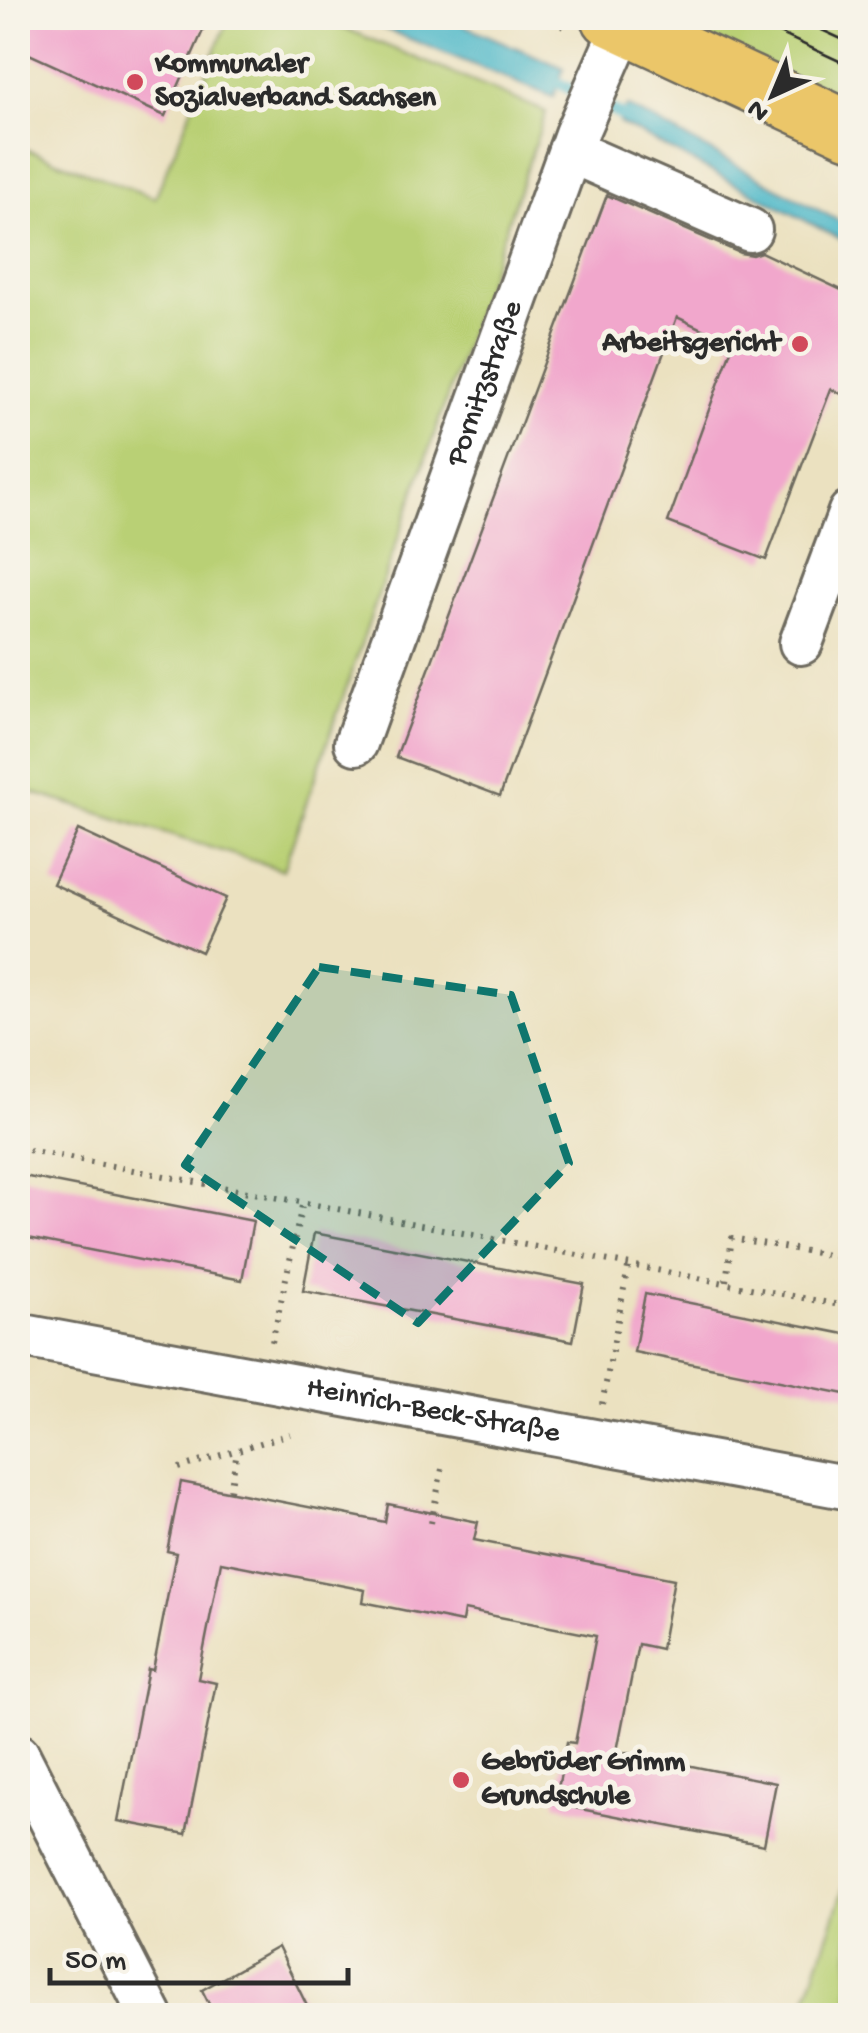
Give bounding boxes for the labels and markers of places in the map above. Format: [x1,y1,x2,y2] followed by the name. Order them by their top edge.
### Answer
[154,48,437,117] place label: Kommunaler Sozialverband Sachsen
[124,71,146,93] marker: Kommunaler Sozialverband Sachsen
[601,327,783,362] place label: Arbeitsgericht
[789,333,811,355] marker: Arbeitsgericht
[481,1746,686,1815] place label: Gebrüder Grimm Grundschule
[450,1769,472,1791] marker: Gebrüder Grimm Grundschule

